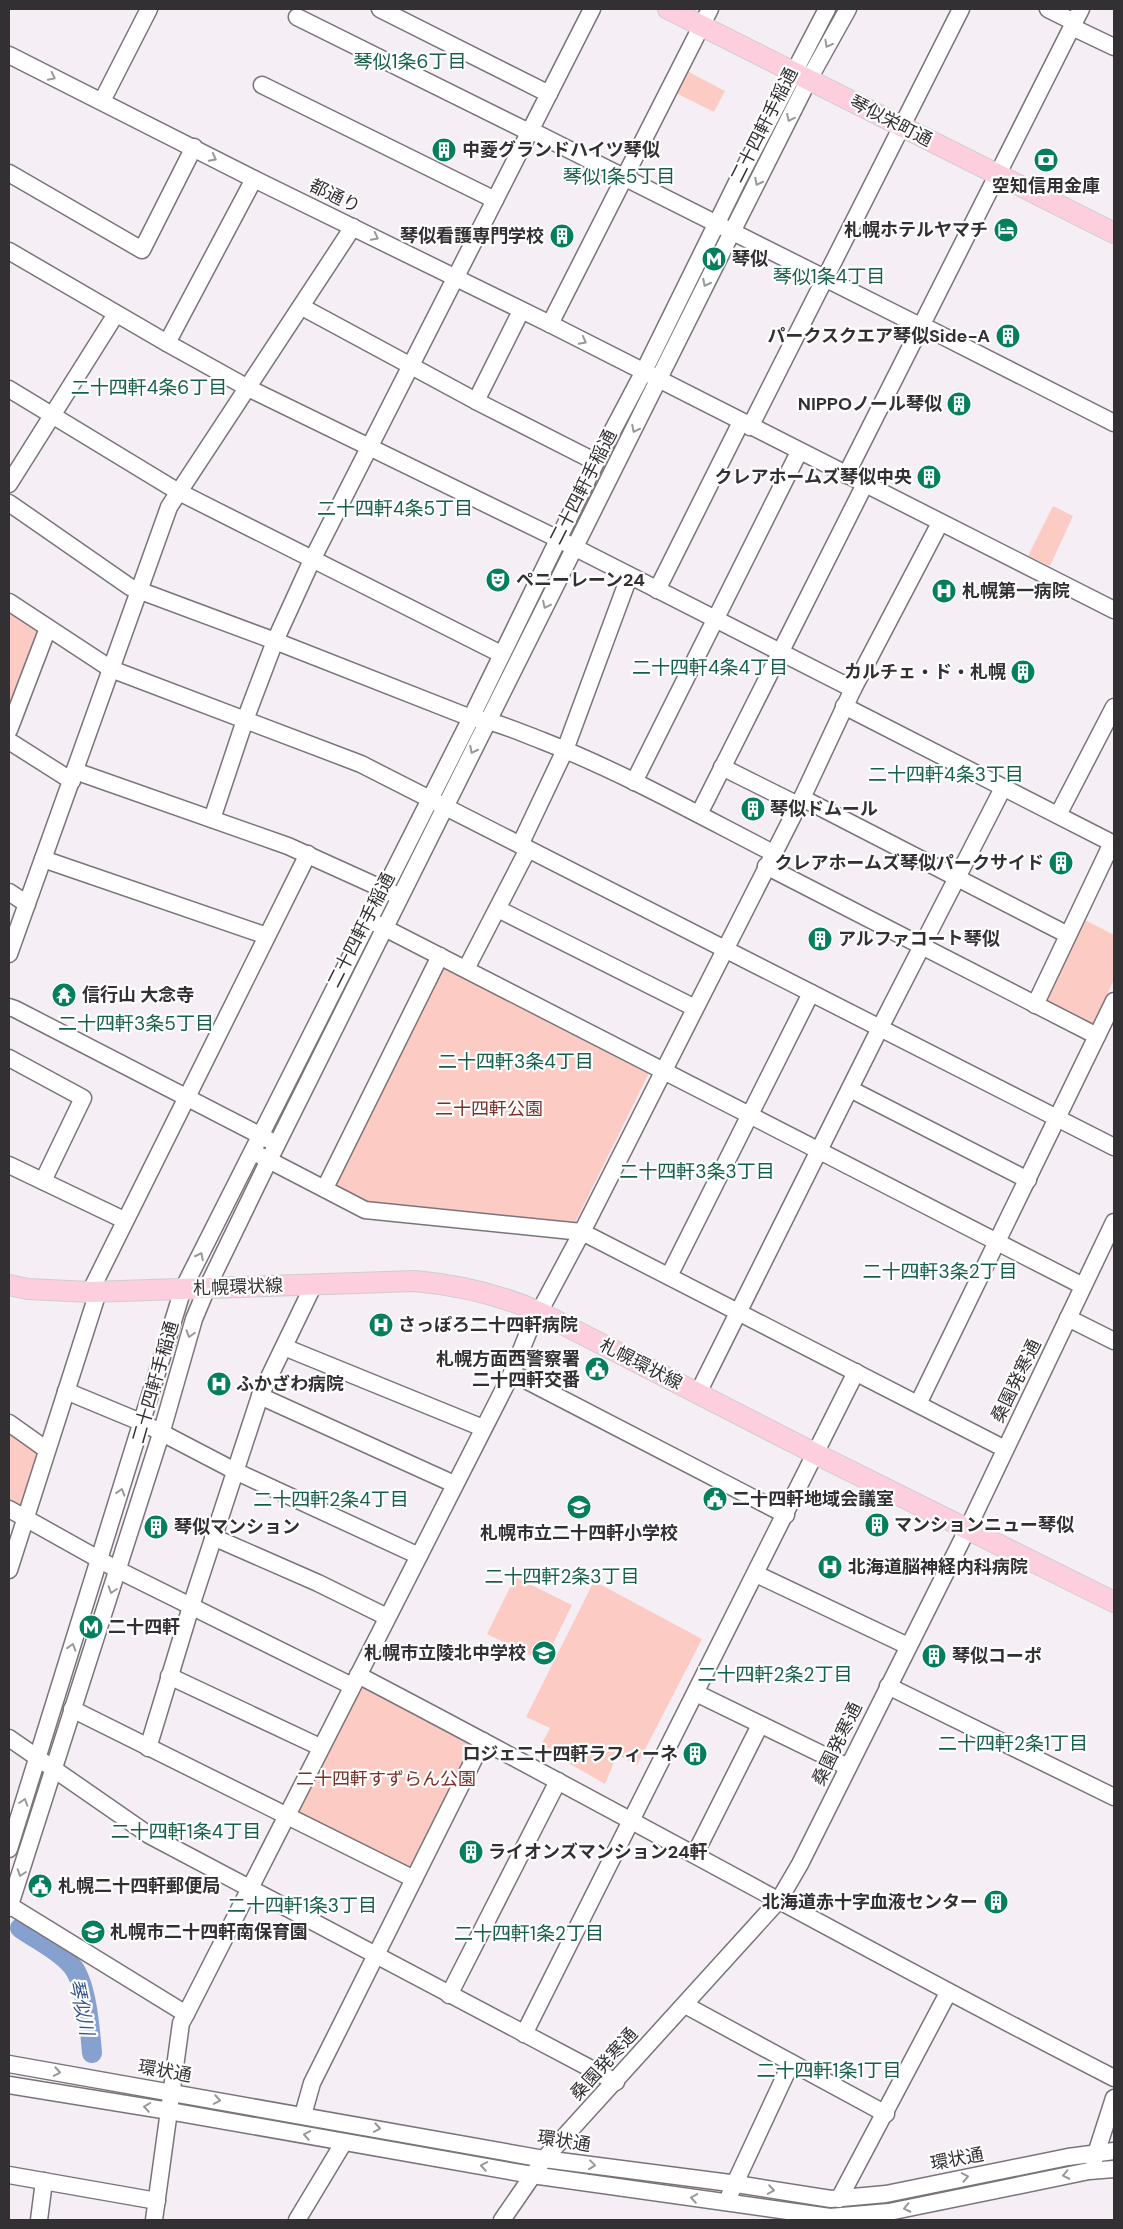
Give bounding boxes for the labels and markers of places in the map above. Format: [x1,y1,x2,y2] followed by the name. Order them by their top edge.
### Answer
[431,137,457,163] building icon: 中菱グランドハイツ琴似
[462,138,660,162] place label: 中菱グランドハイツ琴似
[1033,147,1059,173] bank icon: 空知信用金庫
[992,174,1100,198] place label: 空知信用金庫
[993,217,1019,243] hotel icon: 札幌ホテルヤマチ
[844,218,988,242] place label: 札幌ホテルヤマチ
[549,223,575,249] building icon: 琴似看護専門学校
[400,224,544,248] place label: 琴似看護専門学校
[701,246,727,272] metro station icon: 琴似
[732,247,768,271] place label: 琴似
[995,323,1021,349] building icon: パークスクエア琴似Side-A
[768,324,990,348] place label: パークスクエア琴似Side-A
[946,391,972,417] building icon: NIPPOノール琴似
[798,392,942,416] place label: NIPPOノール琴似
[916,464,942,490] building icon: クレアホームズ琴似中央
[715,465,912,489] place label: クレアホームズ琴似中央
[485,567,511,593] theatre icon: ペニーレーン24
[516,568,645,592] place label: ペニーレーン24
[931,578,957,604] hospital icon: 札幌第一病院
[962,579,1070,603] place label: 札幌第一病院
[1010,659,1036,685] building icon: カルチェ・ド・札幌
[844,660,1006,684] place label: カルチェ・ド・札幌
[740,796,766,822] building icon: 琴似ドムール
[770,797,878,821] place label: 琴似ドムール
[1048,850,1074,876] building icon: クレアホームズ琴似パークサイド
[775,851,1044,875] place label: クレアホームズ琴似パークサイド
[807,926,833,952] building icon: アルファコート琴似
[838,927,1000,951] place label: アルファコート琴似
[51,982,77,1008] temple icon: 信行山 大念寺
[82,983,194,1007] place label: 信行山 大念寺
[368,1312,394,1338] hospital icon: さっぽろ二十四軒病院
[398,1313,578,1337] place label: さっぽろ二十四軒病院
[436,1347,580,1392] place label: 札幌方面西警察署 二十四軒交番
[584,1356,610,1382] public building icon: 札幌方面西警察署 二十四軒交番
[206,1371,232,1397] hospital icon: ふかざわ病院
[236,1372,344,1396] place label: ふかざわ病院
[702,1486,728,1512] public building icon: 二十四軒地域会議室
[732,1487,894,1511] place label: 二十四軒地域会議室
[566,1494,592,1520] school or university icon: 札幌市立二十四軒小学校
[864,1512,890,1538] building icon: マンションニュー琴似
[894,1513,1074,1537] place label: マンションニュー琴似
[143,1514,169,1540] building icon: 琴似マンション
[174,1515,300,1539] place label: 琴似マンション
[480,1521,678,1545] place label: 札幌市立二十四軒小学校
[817,1554,843,1580] hospital icon: 北海道脳神経内科病院
[848,1555,1028,1579] place label: 北海道脳神経内科病院
[78,1614,104,1640] metro station icon: 二十四軒
[108,1615,180,1639] place label: 二十四軒
[531,1640,557,1666] school or university icon: 札幌市立陵北中学校
[364,1641,526,1665] place label: 札幌市立陵北中学校
[921,1643,947,1669] building icon: 琴似コーポ
[952,1644,1042,1668] place label: 琴似コーポ
[682,1741,708,1767] building icon: ロジェ二十四軒ラフィーネ
[462,1742,678,1766] place label: ロジェ二十四軒ラフィーネ
[458,1839,484,1865] building icon: ライオンズマンション24軒
[488,1840,708,1864] place label: ライオンズマンション24軒
[27,1873,53,1899] public building icon: 札幌二十四軒郵便局
[58,1874,220,1898] place label: 札幌二十四軒郵便局
[983,1889,1009,1915] building icon: 北海道赤十字血液センター
[762,1890,978,1914] place label: 北海道赤十字血液センター
[80,1919,106,1945] school or university icon: 札幌市二十四軒南保育園
[110,1920,308,1944] place label: 札幌市二十四軒南保育園

